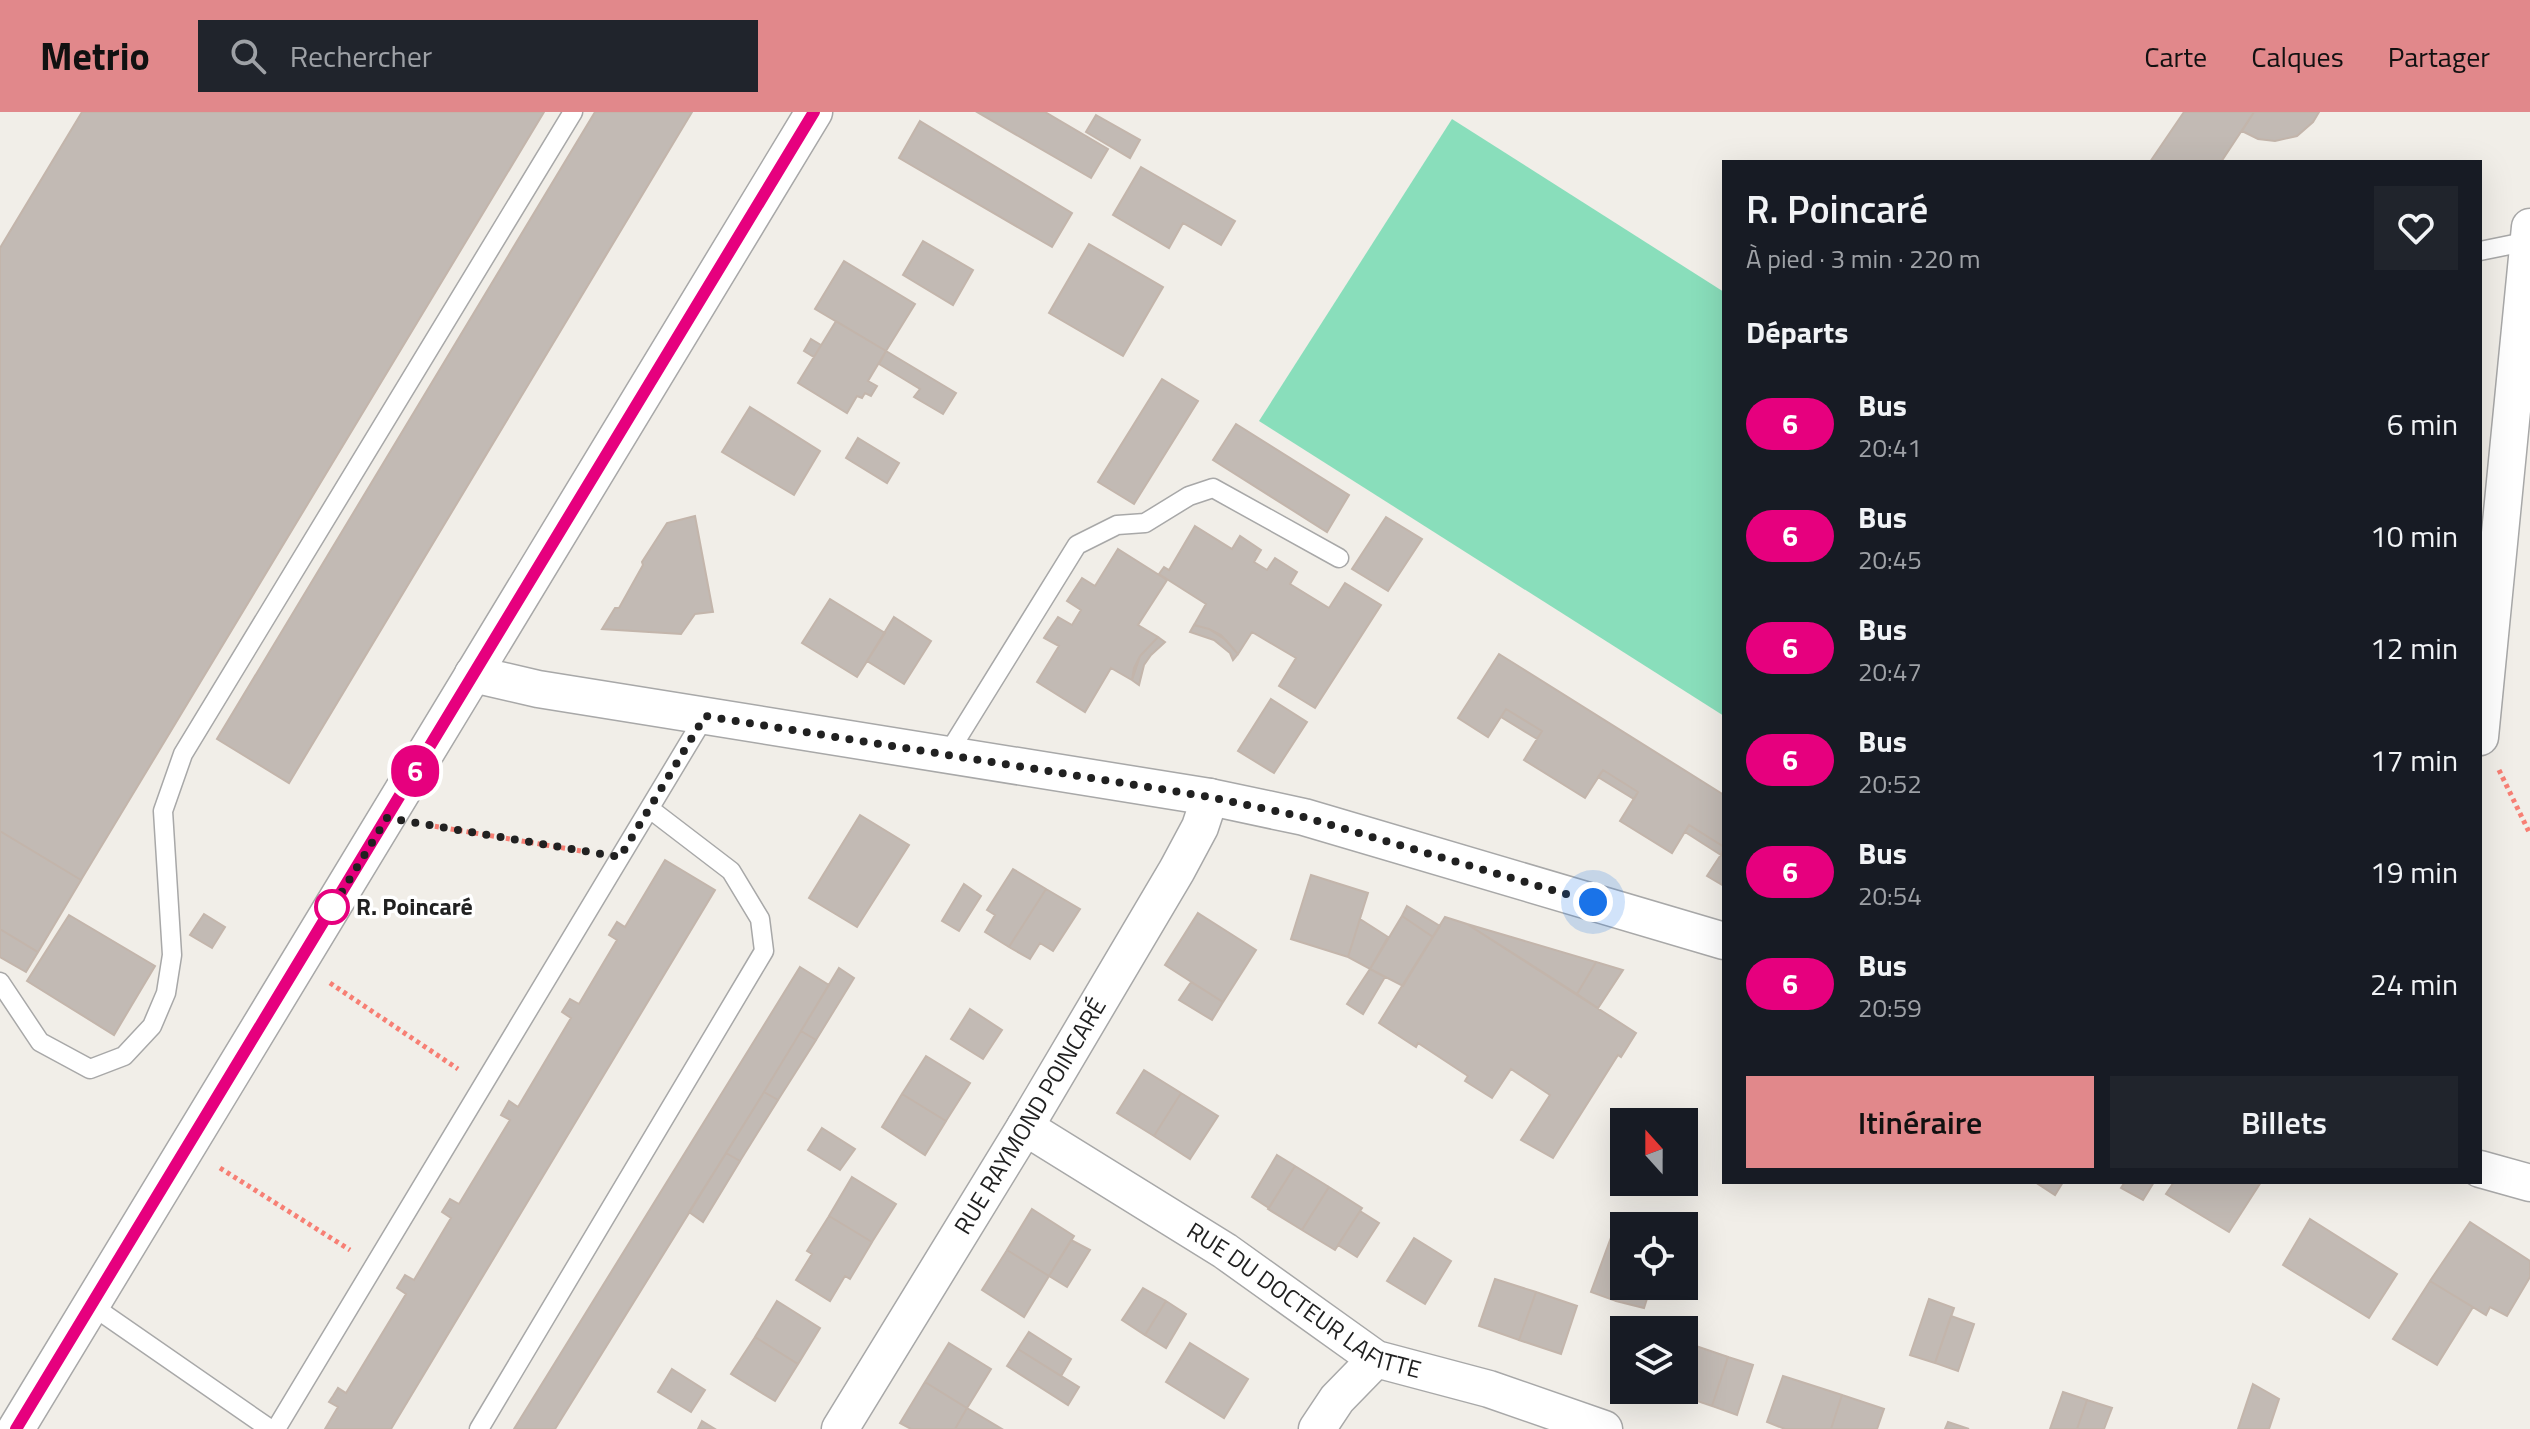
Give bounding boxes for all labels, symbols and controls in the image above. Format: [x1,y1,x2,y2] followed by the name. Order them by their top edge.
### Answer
[198,20,758,92] search box
[40,27,150,85] text: Metrio
[290,33,432,79] text: Rechercher
[226,34,270,78] icon: search
[2144,35,2207,78] text: Carte
[2251,35,2344,78] text: Calques
[2388,35,2490,78] text: Partager
[1746,180,1928,238] text: R. Poincaré
[2374,186,2458,270] button: heart
[1746,239,1980,278] text: À pied · 3 min · 220 m
[1746,309,1848,355] text: Départs
[1858,382,1907,428] text: Bus
[2387,401,2458,447] text: 6 min
[1782,402,1798,445] text: 6
[1858,428,1922,467] text: 20:41
[1858,494,1907,540] text: Bus
[2370,513,2458,559] text: 10 min
[1782,514,1798,557] text: 6
[1858,540,1922,579] text: 20:45
[1858,606,1907,652] text: Bus
[2370,625,2458,671] text: 12 min
[1782,626,1798,669] text: 6
[1858,652,1922,691] text: 20:47
[1858,718,1907,764] text: Bus
[2370,737,2458,783] text: 17 min
[1782,738,1798,781] text: 6
[389,745,441,797] line badge: 6
[407,749,423,792] text: 6
[1858,764,1922,803] text: 20:52
[1858,830,1907,876] text: Bus
[2370,849,2458,895] text: 19 min
[1782,850,1798,893] text: 6
[1858,876,1922,915] text: 20:54
[1573,882,1613,922] your location
[356,888,473,924] place label: R. Poincaré
[315,890,349,924] marker: R. Poincaré
[1858,942,1907,988] text: Bus
[2370,961,2458,1007] text: 24 min
[1782,962,1798,1005] text: 6
[1858,988,1922,1027] text: 20:59
[944,991,1114,1241] street label: RUE RAYMOND POINCARÉ
[1746,1076,2094,1168] button: Itinéraire
[2110,1076,2458,1168] button: Billets
[1610,1108,1698,1196] north arrow
[1610,1108,1698,1404] map controls
[1610,1212,1698,1300] button: locate
[1180,1213,1425,1387] street label: RUE DU DOCTEUR LAFITTE
[1610,1316,1698,1404] button: layers

